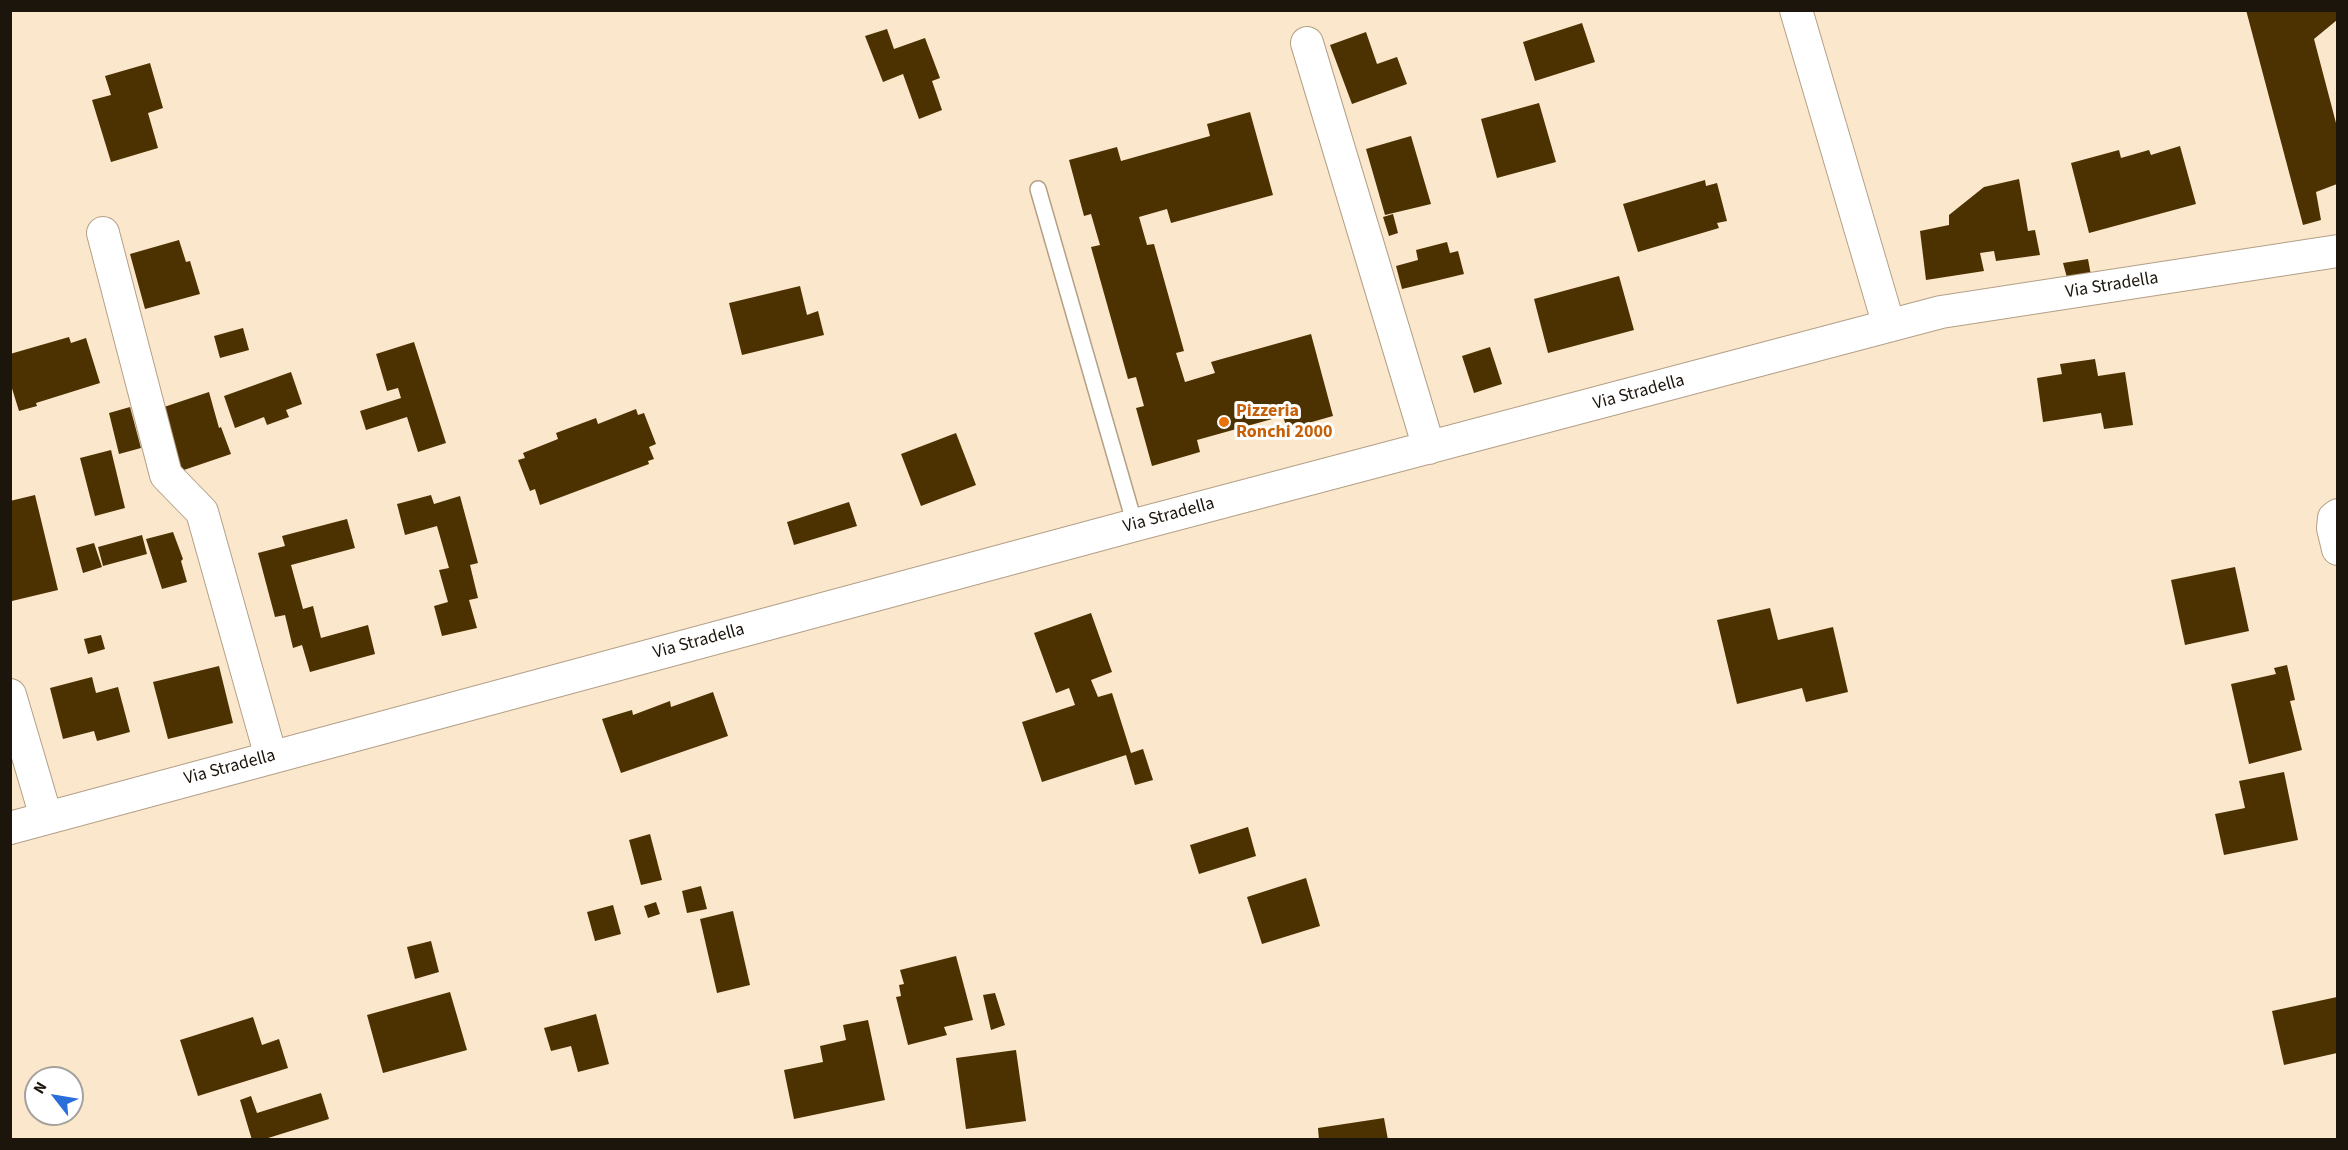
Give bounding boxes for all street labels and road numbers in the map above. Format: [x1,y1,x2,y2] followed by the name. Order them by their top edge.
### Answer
[2064,268,2160,304] street label: Via Stradella
[1591,370,1687,416] street label: Via Stradella
[1121,493,1217,539] street label: Via Stradella
[651,619,747,665] street label: Via Stradella
[182,745,278,791] street label: Via Stradella

